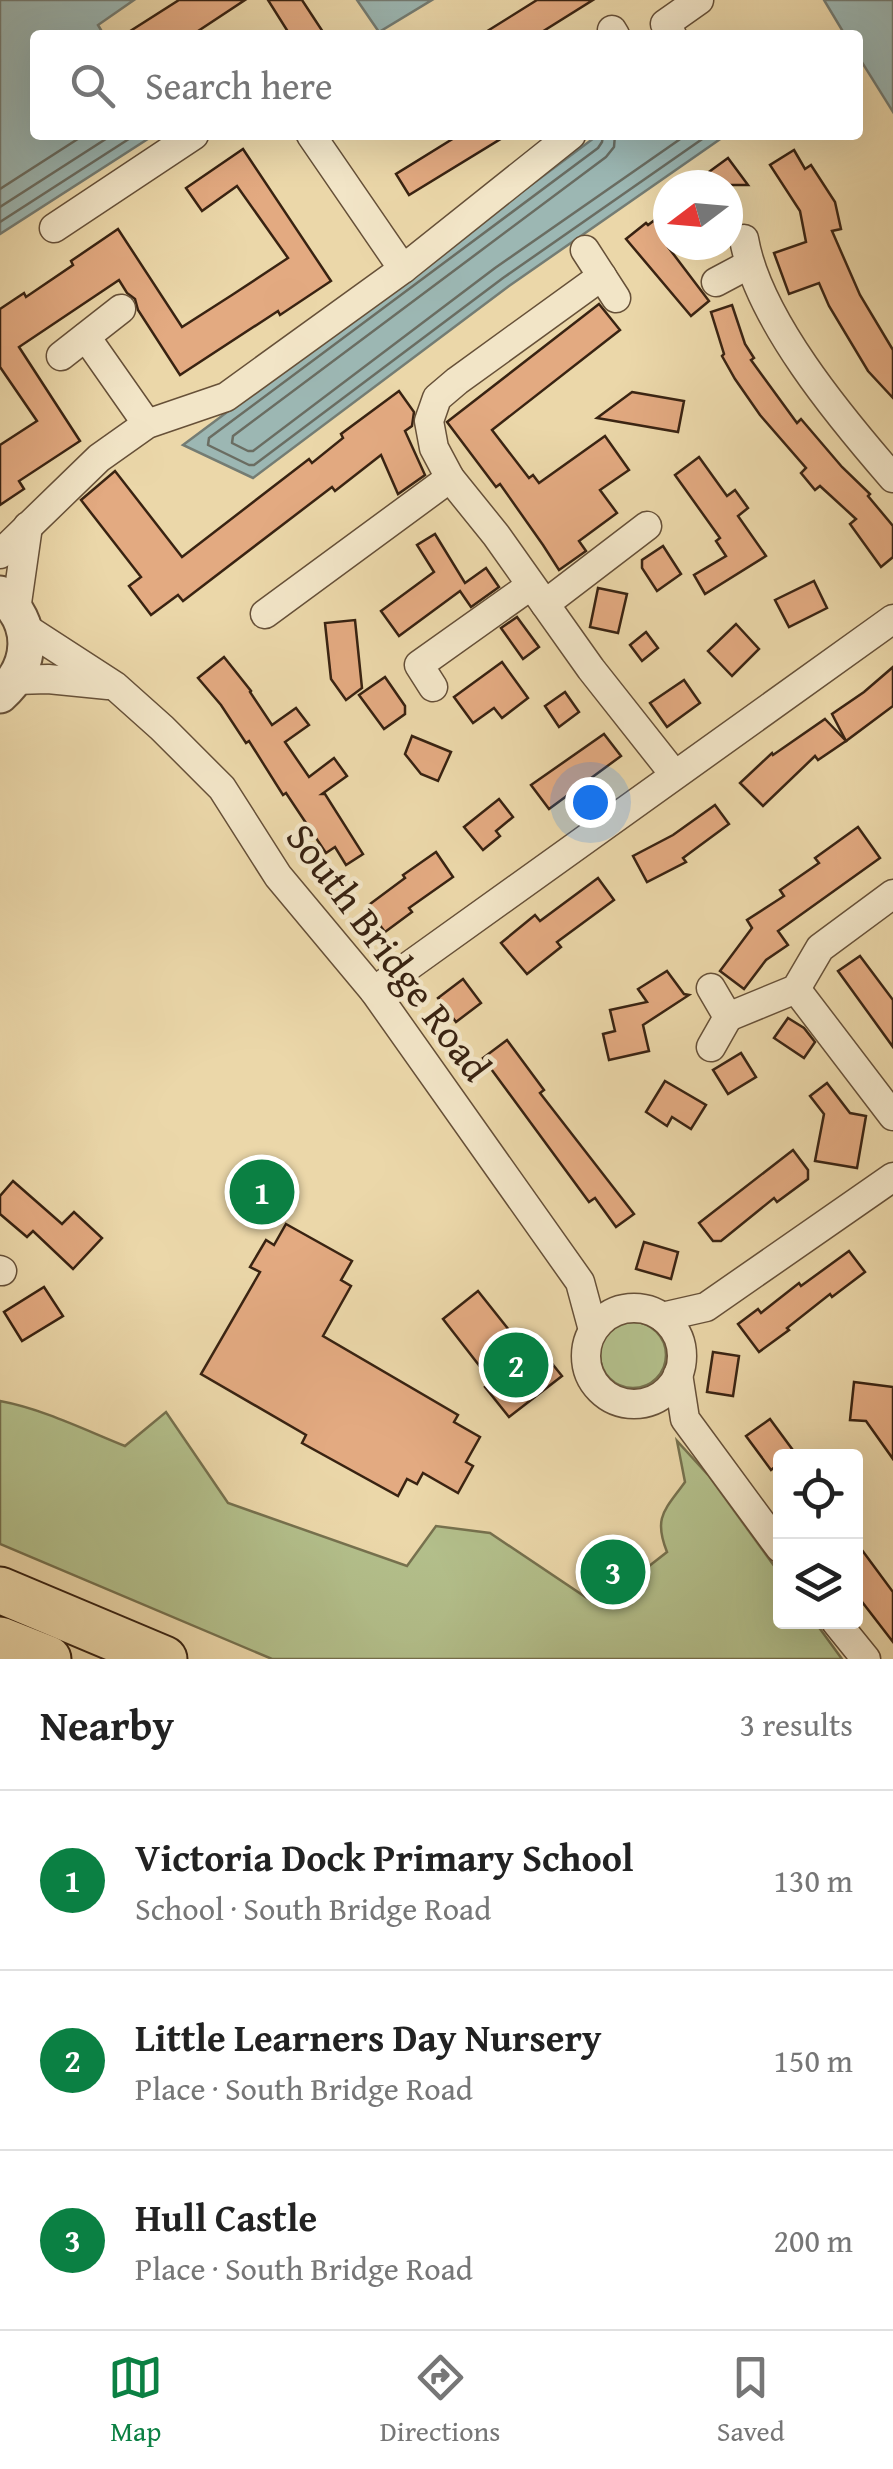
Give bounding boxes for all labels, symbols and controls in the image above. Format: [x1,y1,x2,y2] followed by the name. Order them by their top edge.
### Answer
[30,30,863,140] search box
[145,57,333,113] text: Search here
[65,58,120,113] icon: search
[653,170,743,260] north arrow
[565,777,616,828] your location
[273,810,507,1094] street label: South Bridge Road
[230,1154,294,1230] pin: 1
[484,1328,548,1402] pin: 2
[773,1449,863,1629] map controls
[773,1449,863,1539] button: locate
[580,1534,646,1610] pin: 3
[773,1539,863,1629] button: layers
[40,1694,174,1755] text: Nearby
[740,1701,853,1748] text: 3 results
[135,1829,634,1885] text: Victoria Dock Primary School
[64,1857,81,1904] text: 1
[774,1857,853,1904] text: 130 m
[135,1885,491,1932] text: School · South Bridge Road
[135,2009,601,2065] text: Little Learners Day Nursery
[64,2037,81,2084] text: 2
[774,2037,853,2084] text: 150 m
[135,2065,473,2112] text: Place · South Bridge Road
[135,2189,317,2245] text: Hull Castle
[64,2217,81,2264] text: 3
[774,2217,853,2264] text: 200 m
[135,2245,473,2292] text: Place · South Bridge Road
[108,2350,163,2451] tab: Map
[380,2350,500,2451] tab: Directions
[717,2350,785,2451] tab: Saved

